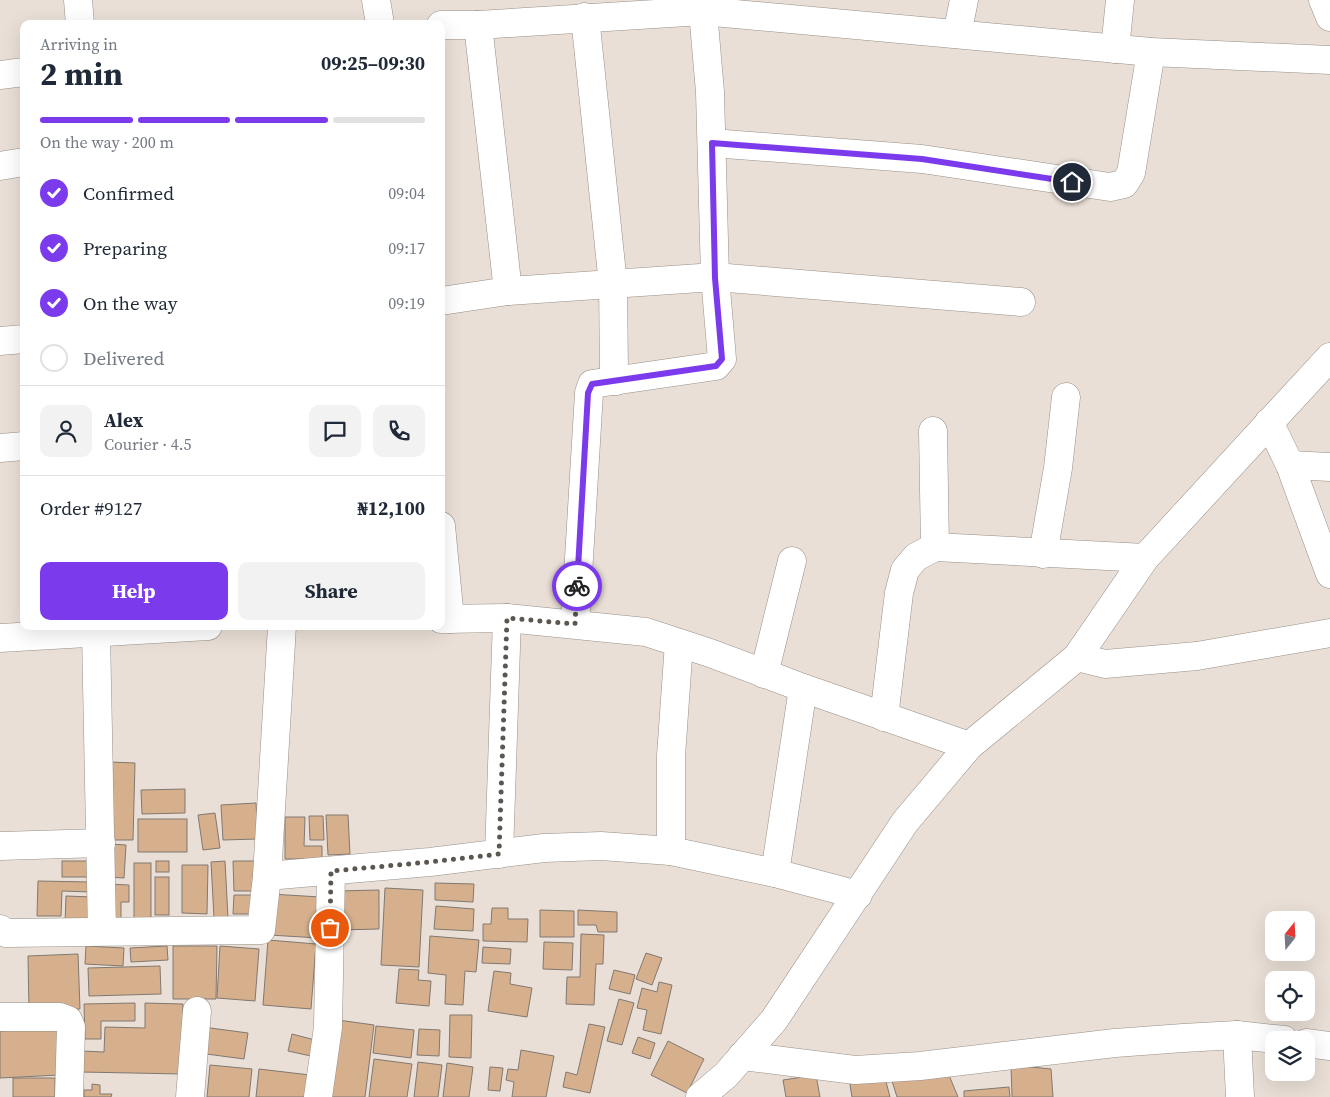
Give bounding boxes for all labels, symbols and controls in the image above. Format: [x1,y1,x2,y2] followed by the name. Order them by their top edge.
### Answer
[40,33,118,55] text: Arriving in
[321,50,425,76] text: 09:25–09:30
[40,52,123,96] text: 2 min
[40,131,174,153] text: On the way · 200 m
[1051,161,1093,203] pin
[1058,168,1086,196] icon: home
[40,179,68,207] icon: check
[83,180,174,206] text: Confirmed
[388,182,425,204] text: 09:04
[40,234,68,262] icon: check
[83,235,167,261] text: Preparing
[388,237,425,259] text: 09:17
[40,289,68,317] icon: check
[83,290,178,316] text: On the way
[388,292,425,314] text: 09:19
[83,345,164,371] text: Delivered
[40,405,92,457] button: person
[309,405,361,457] button: chat
[373,405,425,457] button: phone
[104,407,143,433] text: Alex
[104,433,192,455] text: Courier · 4.5
[40,495,142,521] text: Order #9127
[358,495,425,521] text: ₦12,100
[552,561,602,611] courier
[40,562,228,620] button: Help
[238,562,425,620] button: Share
[563,572,591,600] icon: bike
[309,907,351,949] pin
[1265,911,1315,961] north arrow
[1265,911,1315,1081] map controls
[316,914,344,942] icon: bag
[1265,971,1315,1021] button: locate
[1265,1031,1315,1081] button: layers

